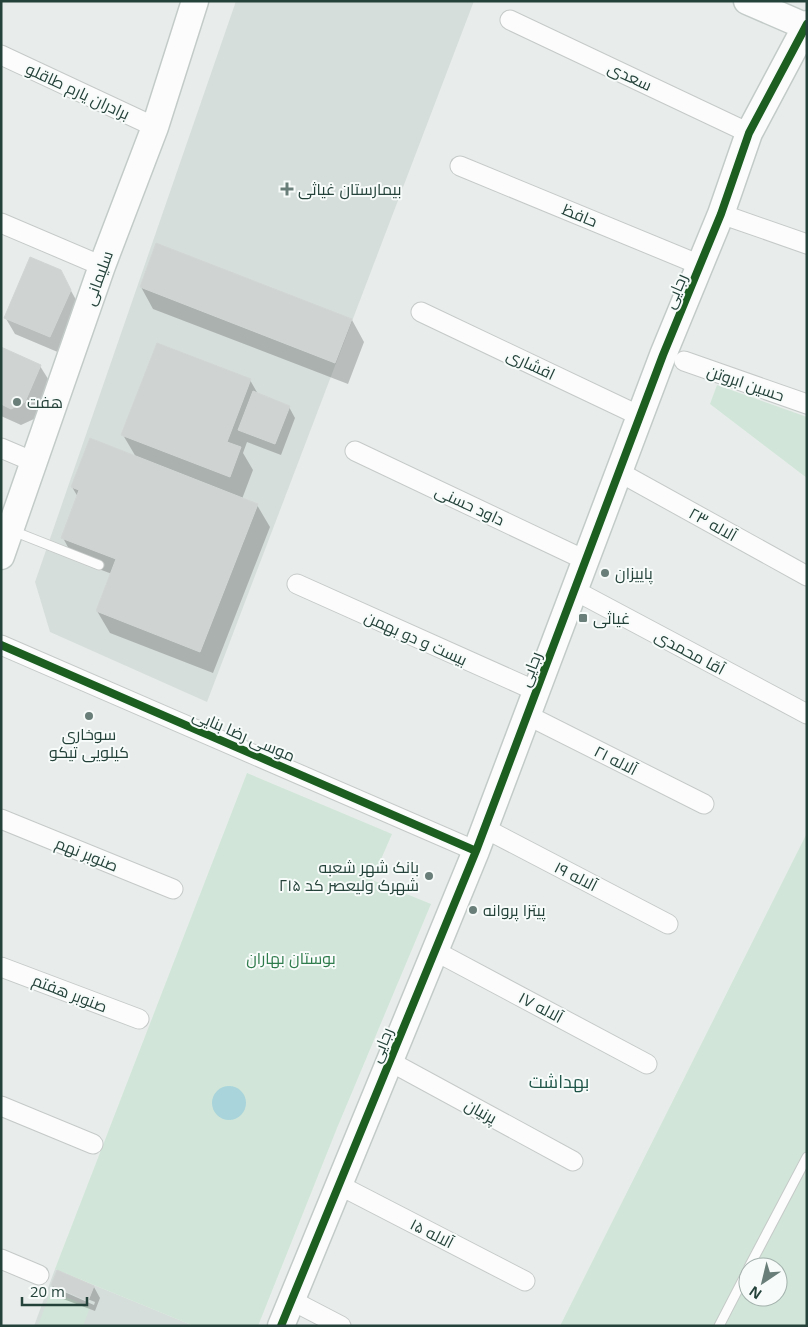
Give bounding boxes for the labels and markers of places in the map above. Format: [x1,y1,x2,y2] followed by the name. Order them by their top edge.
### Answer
[298,178,402,200] place label: بیمارستان غیاثی
[280,182,294,196] marker: بیمارستان غیاثی
[27,391,63,413] place label: هفت
[11,396,23,408] marker: هفت
[615,562,653,585] place label: پاییزان
[599,567,611,579] marker: پاییزان
[593,607,630,629] place label: غیاثی
[577,612,589,624] marker: غیاثی
[83,710,95,722] marker: سوخاری کیلویی تیکو
[49,723,129,763] place label: سوخاری کیلویی تیکو
[279,856,419,896] place label: بانک شهر شعبه شهرک ولیعصر کد ۲۱۵
[423,870,435,882] marker: بانک شهر شعبه شهرک ولیعصر کد ۲۱۵
[483,899,546,922] place label: پیتزا پروانه
[467,904,479,916] marker: پیتزا پروانه

